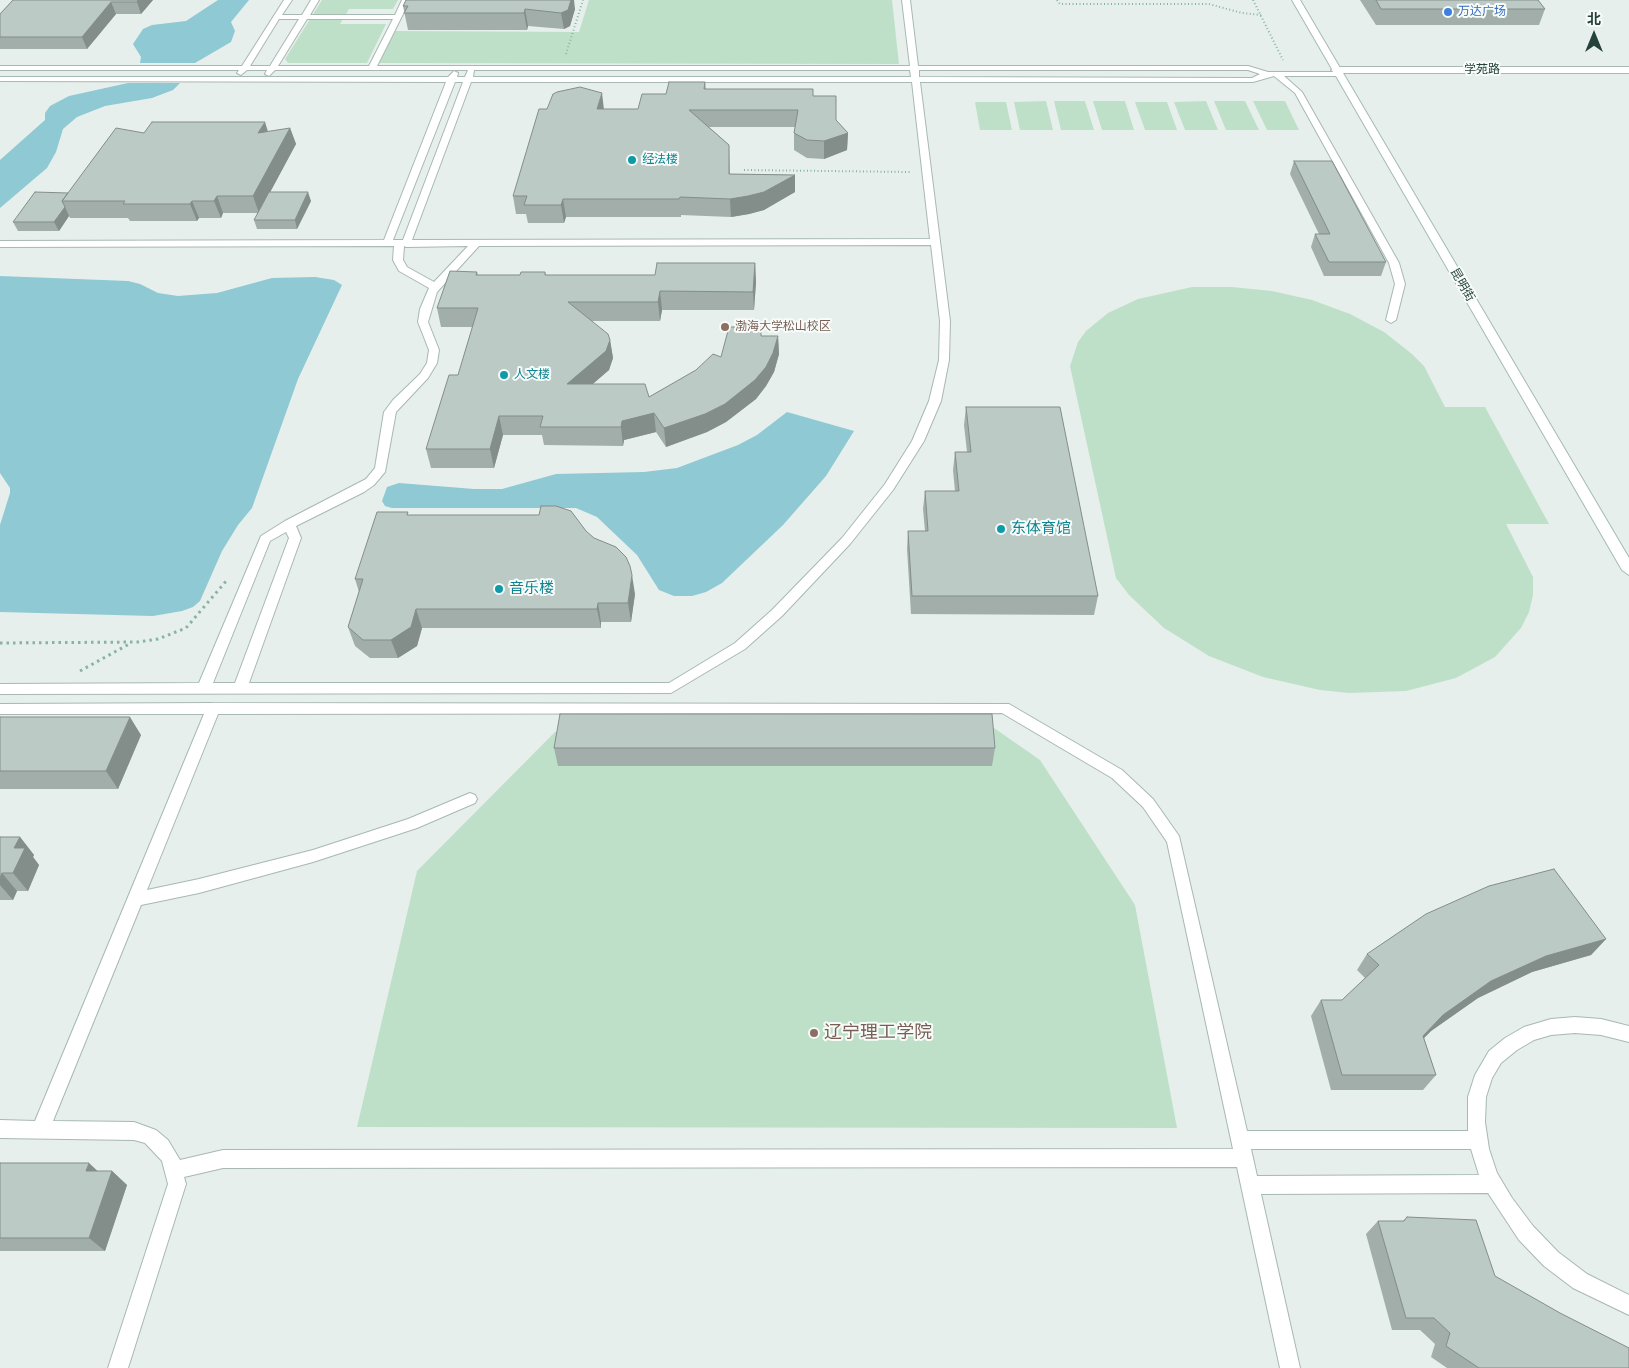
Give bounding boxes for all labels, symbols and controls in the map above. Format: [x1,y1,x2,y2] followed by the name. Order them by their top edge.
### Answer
[1458,5,1506,19] place label: 万达广场
[1442,6,1454,18] marker: 万达广场
[1569,10,1619,60] north arrow
[1587,11,1601,28] text: 北
[1464,63,1500,77] street label: 学苑路
[642,153,678,167] place label: 经法楼
[626,154,638,166] marker: 经法楼
[1447,266,1477,304] street label: 昆明街
[735,320,831,334] place label: 渤海大学松山校区
[719,321,731,333] marker: 渤海大学松山校区
[514,368,550,382] place label: 人文楼
[498,369,510,381] marker: 人文楼
[1011,520,1071,538] place label: 东体育馆
[995,523,1007,535] marker: 东体育馆
[509,580,554,598] place label: 音乐楼
[493,583,505,595] marker: 音乐楼
[824,1022,932,1044] place label: 辽宁理工学院
[808,1027,820,1039] marker: 辽宁理工学院

